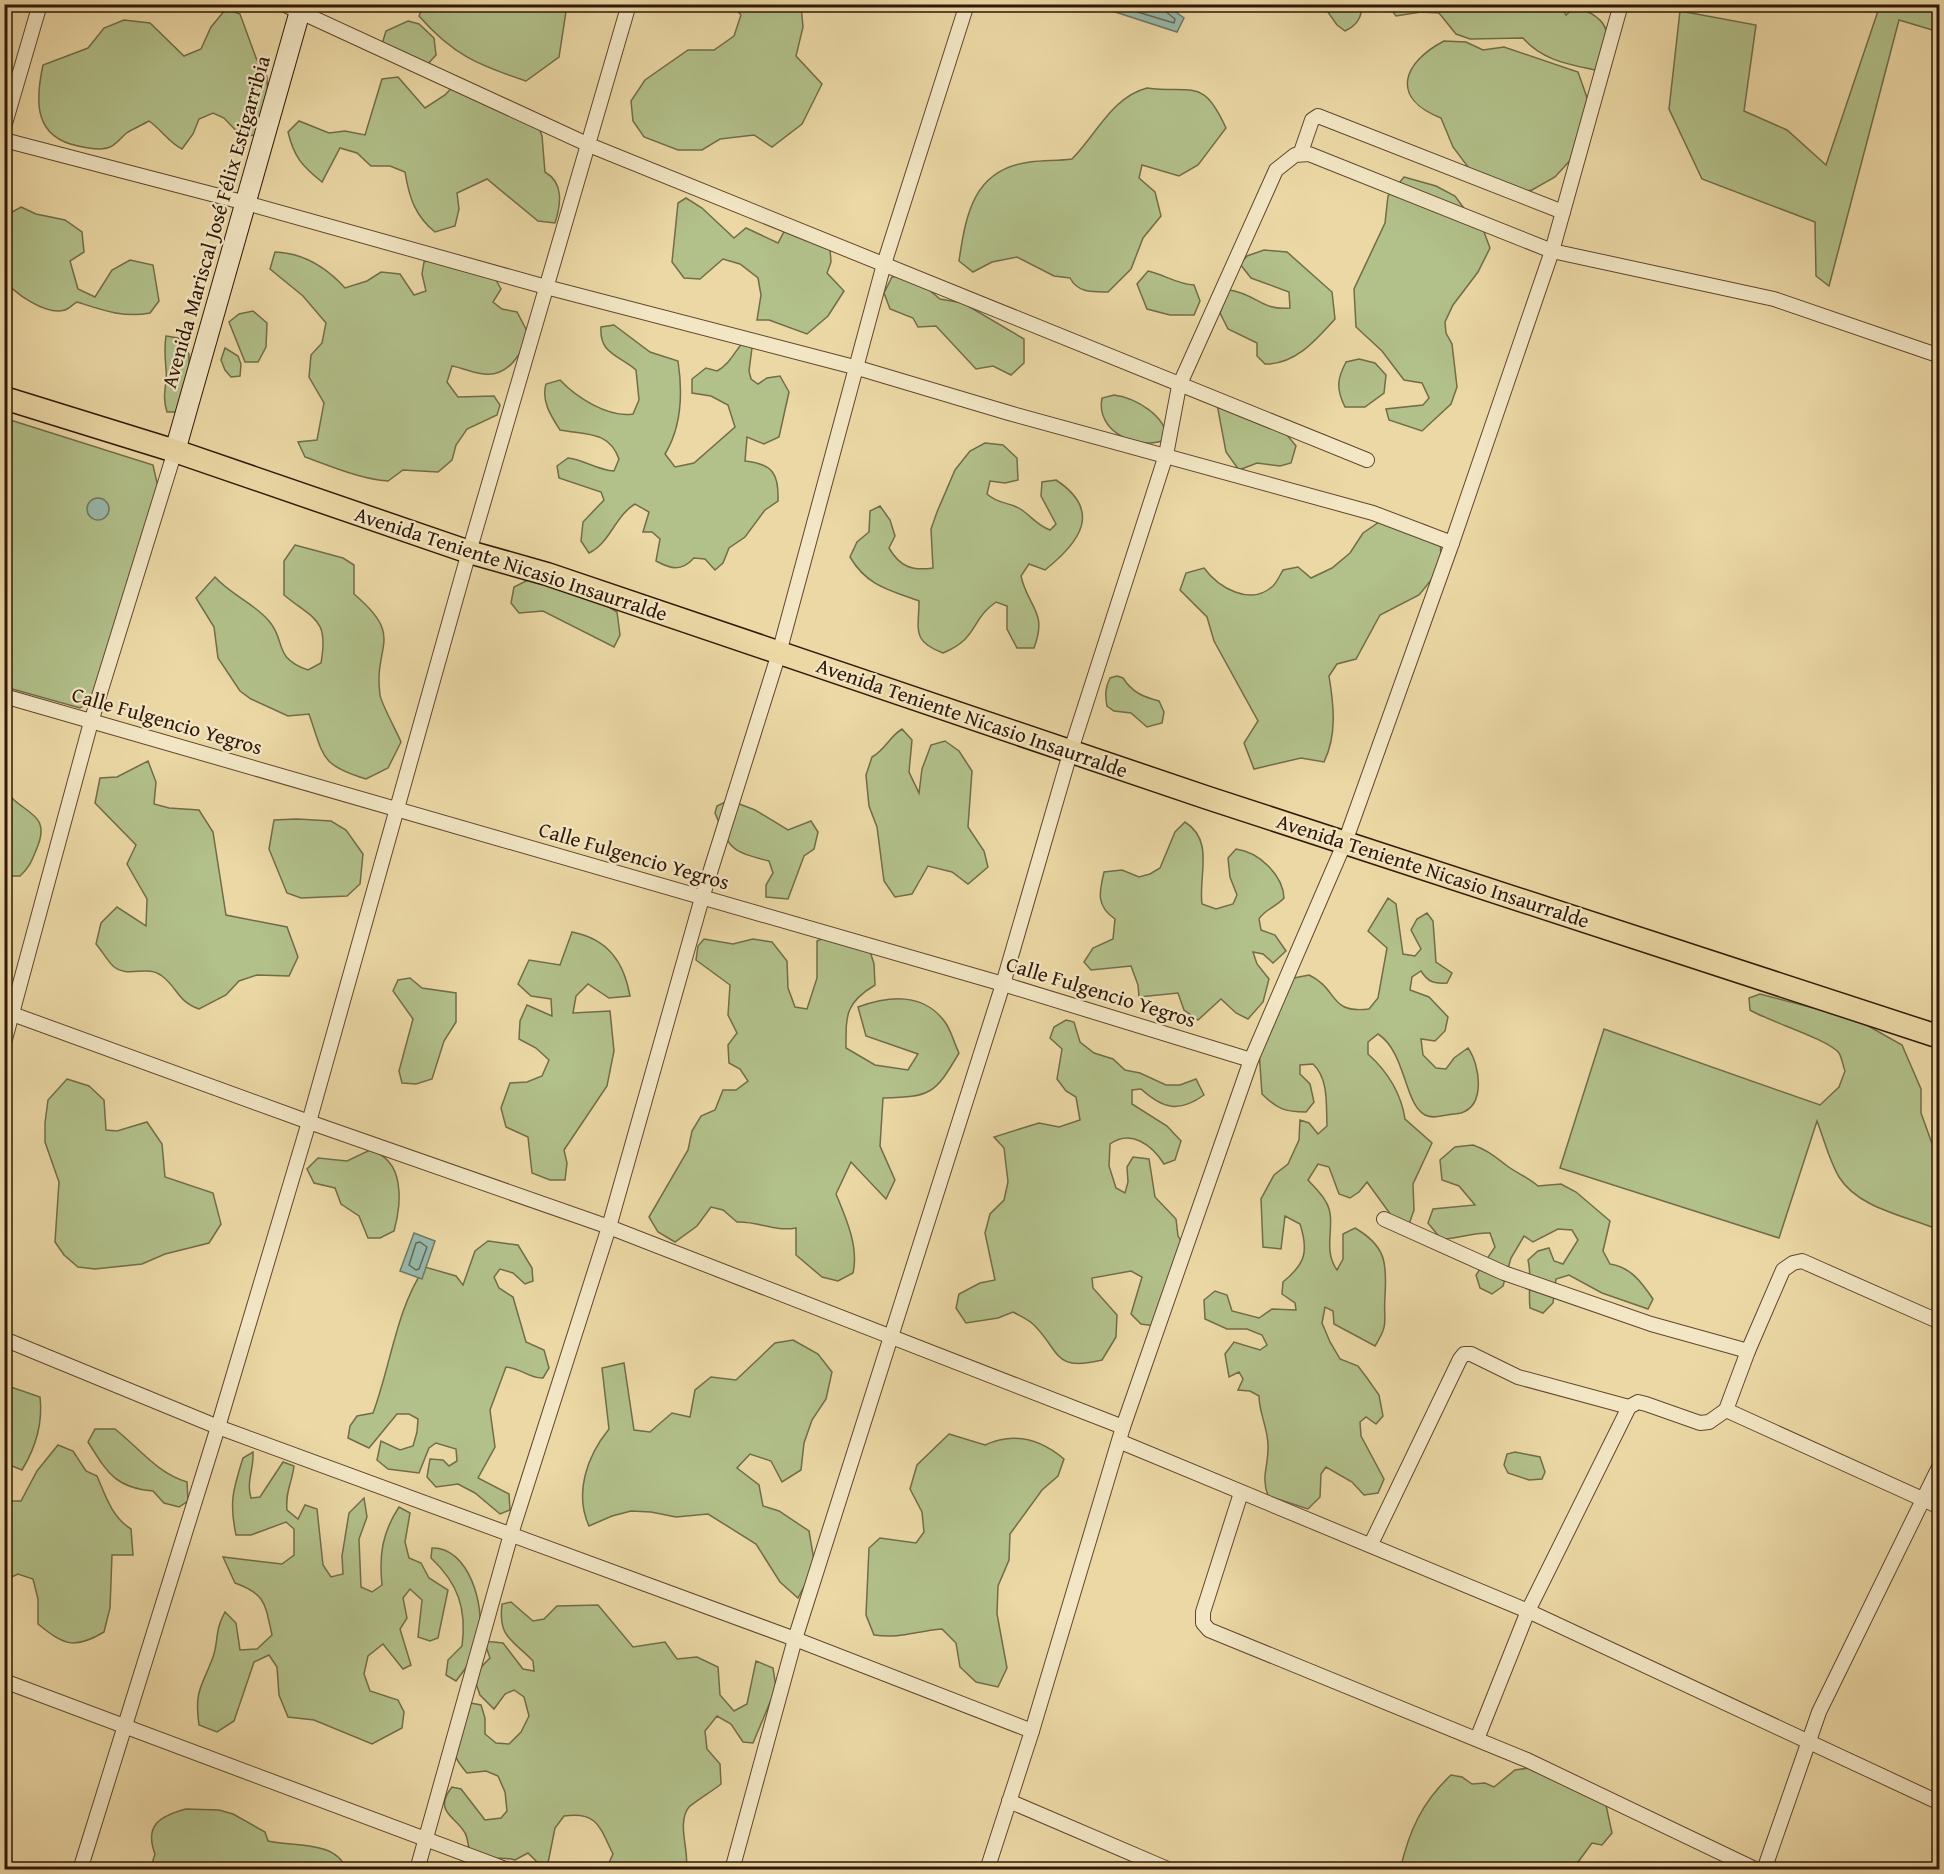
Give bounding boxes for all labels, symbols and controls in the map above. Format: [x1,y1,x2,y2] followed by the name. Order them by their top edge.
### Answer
[153,52,278,392] street label: Avenida Mariscal José Félix Estigarribia
[351,498,672,629] street label: Avenida Teniente Nicasio Insaurralde
[812,650,1132,786] street label: Avenida Teniente Nicasio Insaurralde
[68,678,266,763] street label: Calle Fulgencio Yegros
[1273,805,1594,936] street label: Avenida Teniente Nicasio Insaurralde
[535,813,733,898] street label: Calle Fulgencio Yegros
[1003,948,1200,1035] street label: Calle Fulgencio Yegros

